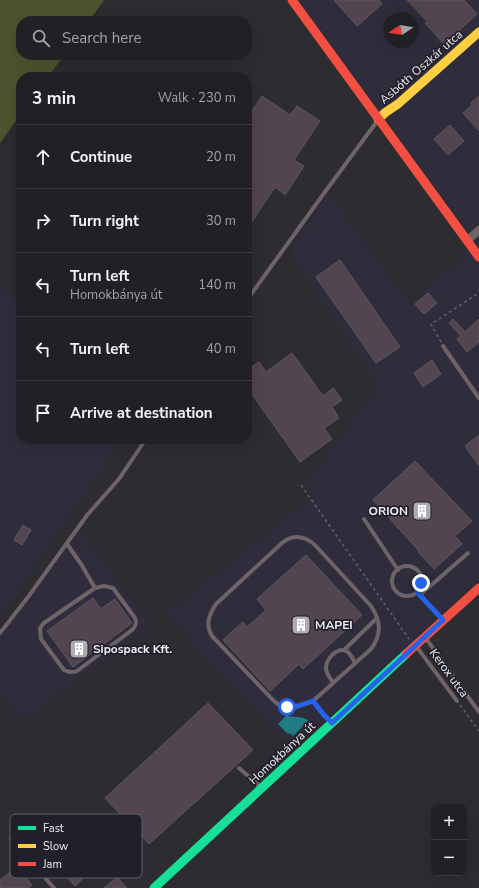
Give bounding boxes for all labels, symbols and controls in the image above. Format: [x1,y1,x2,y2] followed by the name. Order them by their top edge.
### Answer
[383,12,419,48] north arrow
[16,16,252,60] search box
[30,27,52,49] icon: search
[376,27,466,107] street label: Asbóth Oszkár utca
[62,28,142,48] text: Search here
[32,87,76,110] text: 3 min
[158,89,236,107] text: Walk · 230 m
[32,146,54,168] icon: ahead
[70,147,132,167] text: Continue
[206,148,236,166] text: 20 m
[32,210,54,232] icon: right
[70,211,139,231] text: Turn right
[206,212,236,230] text: 30 m
[70,266,129,286] text: Turn left
[32,274,54,296] icon: left
[198,276,236,294] text: 140 m
[70,286,162,304] text: Homokbánya út
[32,338,54,360] icon: left
[70,339,129,359] text: Turn left
[206,340,236,358] text: 40 m
[32,402,54,424] icon: arrive
[70,403,213,423] text: Arrive at destination
[411,500,433,522] building icon: ORION
[369,503,408,519] place label: ORION
[412,574,430,592] route end
[290,614,312,636] building icon: MAPEI
[315,617,353,633] place label: MAPEI
[68,638,90,660] building icon: Sipospack Kft.
[93,641,172,657] place label: Sipospack Kft.
[426,645,472,701] street label: Kerox utca
[278,698,296,716] route start
[245,718,319,788] street label: Homokbánya út
[431,804,467,876] map controls
[431,804,467,840] button: +
[10,814,142,878] legend
[43,821,64,836] text: Fast
[43,839,68,854] text: Slow
[431,840,467,876] button: −
[42,857,62,872] text: Jam

